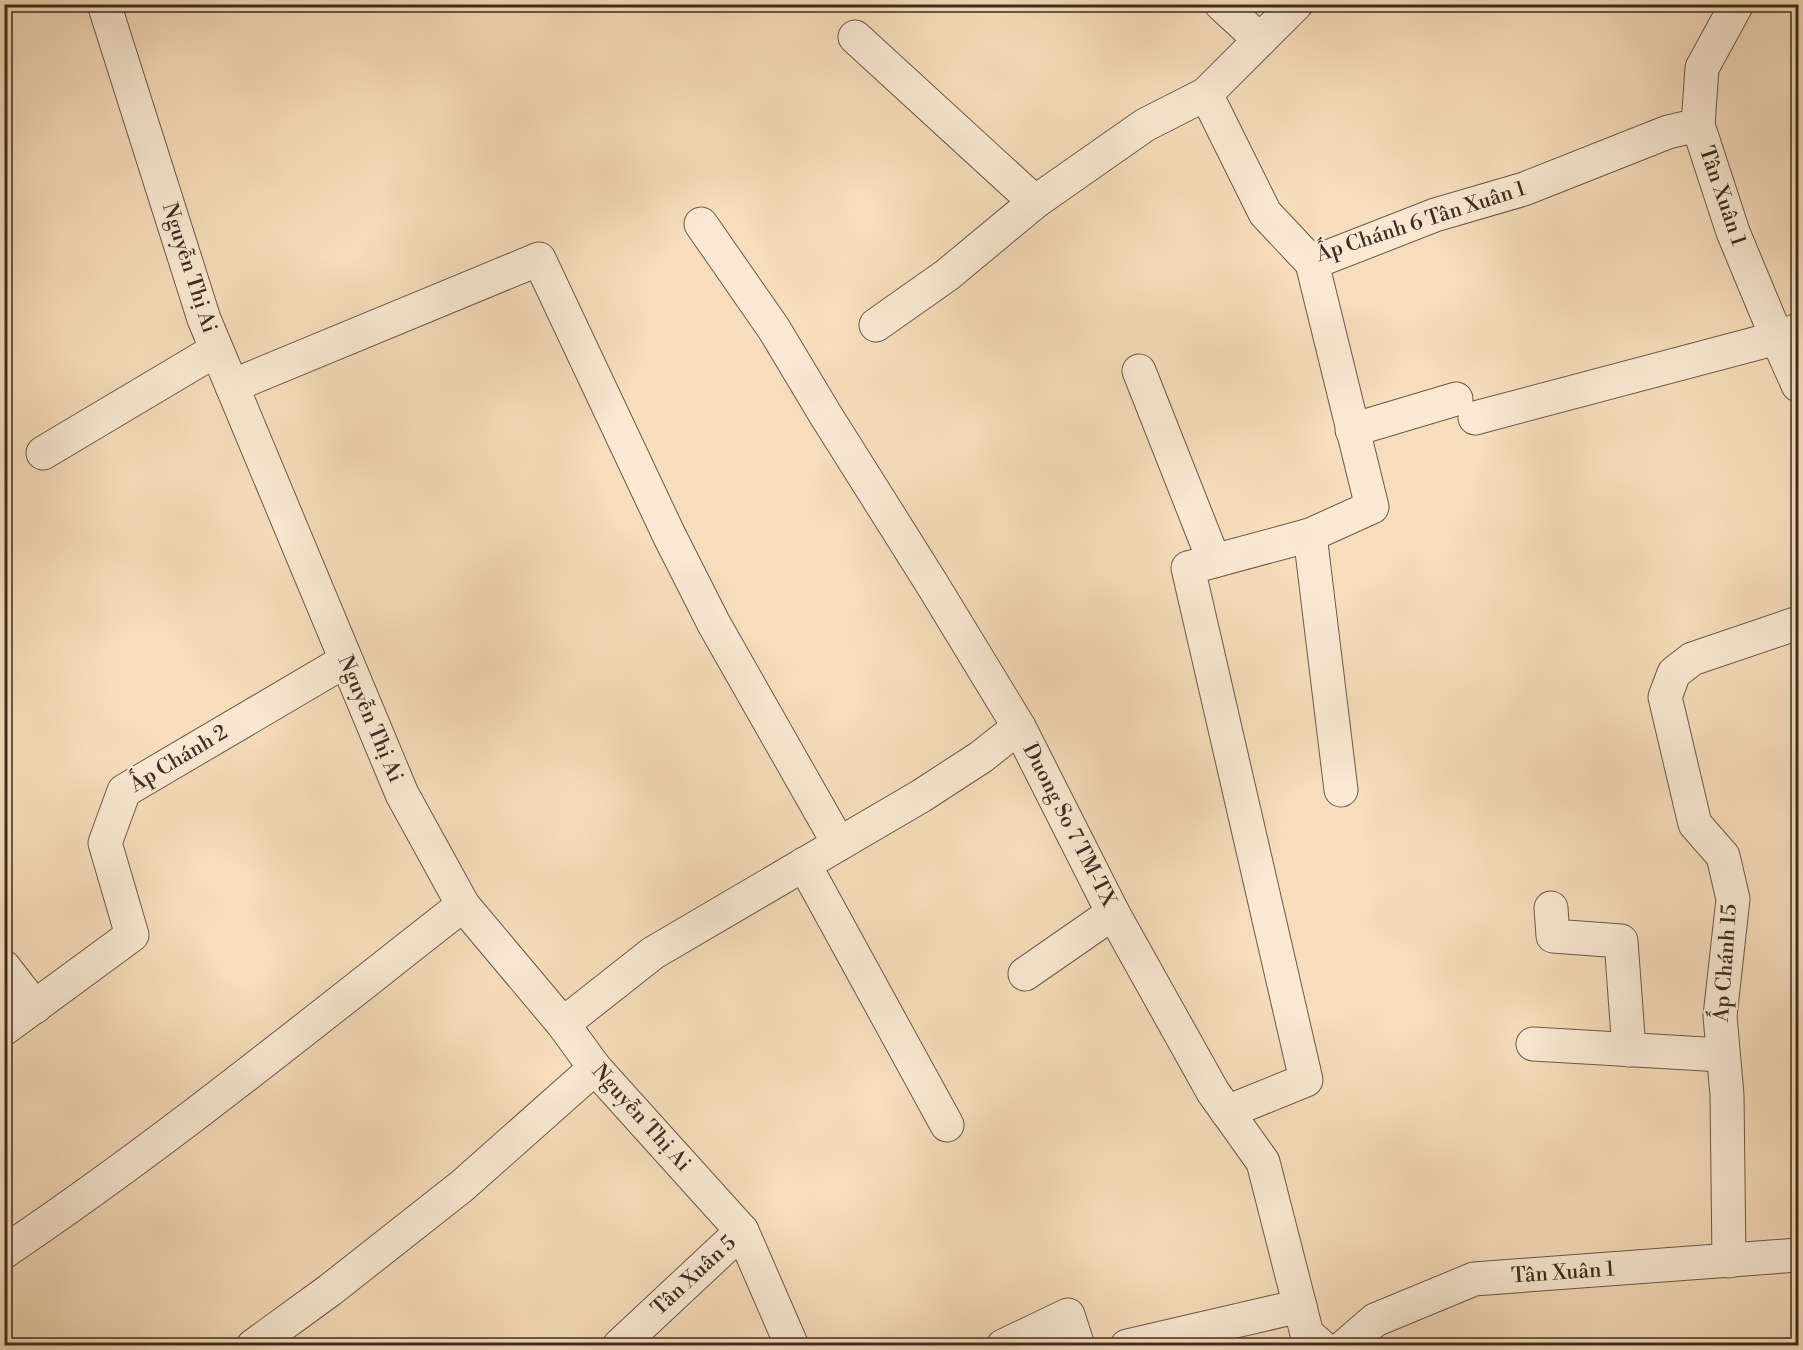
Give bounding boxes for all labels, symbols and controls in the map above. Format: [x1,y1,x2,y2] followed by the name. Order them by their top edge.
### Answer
[1693,143,1751,249] street label: Tân Xuân 1
[1311,171,1529,268] street label: Ấp Chánh 6 Tân Xuân 1
[156,200,222,336] street label: Nguyễn Thị Ai
[332,652,408,786] street label: Nguyễn Thị Ai
[122,715,233,799] street label: Ấp Chánh 2
[1017,739,1122,912] street label: Duong So 7 TM-TX
[1704,903,1743,1024] street label: Ấp Chánh 15
[586,1059,696,1177] street label: Nguyễn Thị Ai
[646,1230,742,1322] street label: Tân Xuân 5
[1510,1256,1616,1290] street label: Tân Xuân 1

